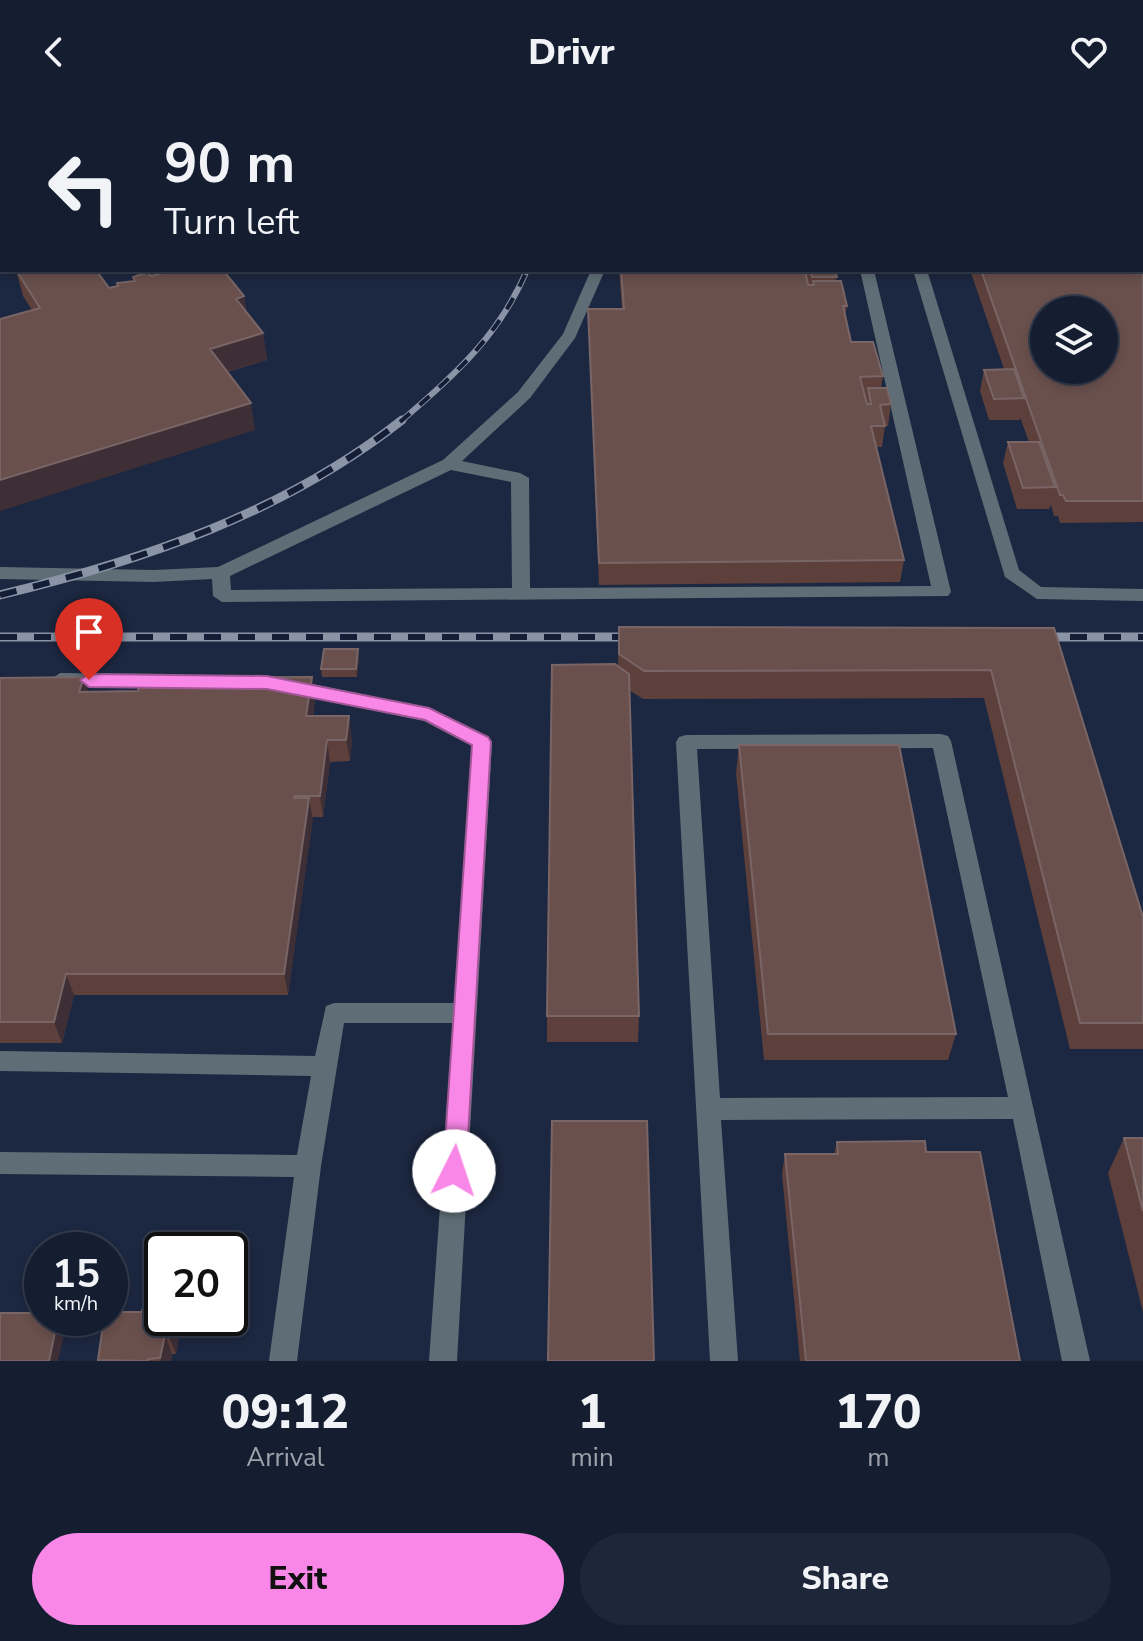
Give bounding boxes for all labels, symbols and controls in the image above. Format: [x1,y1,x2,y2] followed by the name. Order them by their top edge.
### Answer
[528,28,615,77] text: Drivr
[32,30,76,74] icon: back
[1067,30,1111,74] icon: heart
[164,125,295,202] text: 90 m
[32,136,136,240] icon: left
[164,198,299,247] text: Turn left
[1030,296,1118,384] map controls
[1030,296,1118,384] button: layers
[55,598,123,680] pin
[67,610,111,654] icon: arrive
[412,1129,496,1213] position arrow
[144,1232,248,1336] speed limit sign: 20
[52,1247,100,1301] text: 15
[54,1290,98,1317] text: km/h
[221,1379,349,1445] text: 09:12
[578,1379,607,1445] text: 1
[835,1379,922,1445] text: 170
[246,1440,324,1475] text: Arrival
[571,1440,614,1475] text: min
[867,1440,889,1475] text: m
[32,1533,564,1625] button: Exit
[580,1533,1111,1625] button: Share

